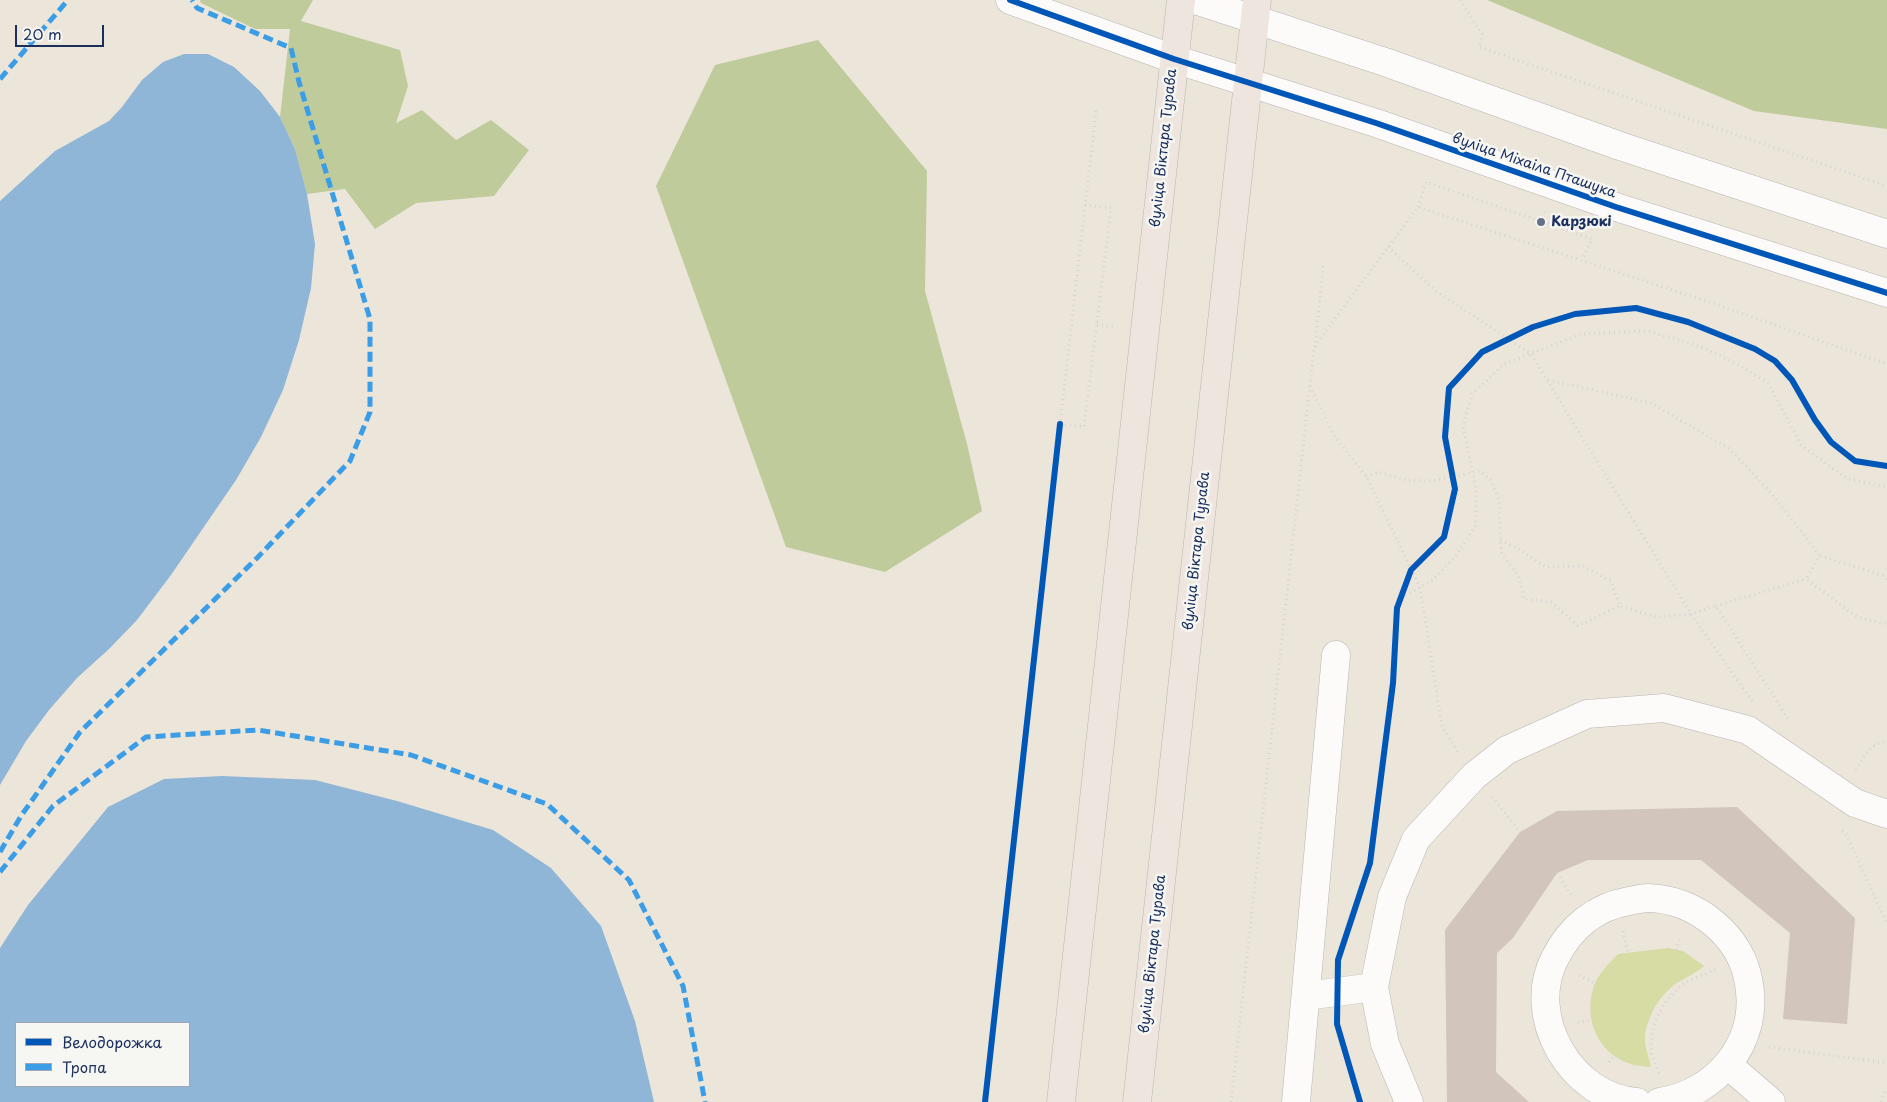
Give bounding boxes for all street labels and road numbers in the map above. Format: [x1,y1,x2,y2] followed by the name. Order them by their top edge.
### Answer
[1147,68,1181,228] street label: вуліца Віктара Турава
[1450,130,1618,202] street label: вуліца Міхаіла Пташука
[1180,471,1214,631] street label: вуліца Віктара Турава
[1136,874,1170,1034] street label: вуліца Віктара Турава

